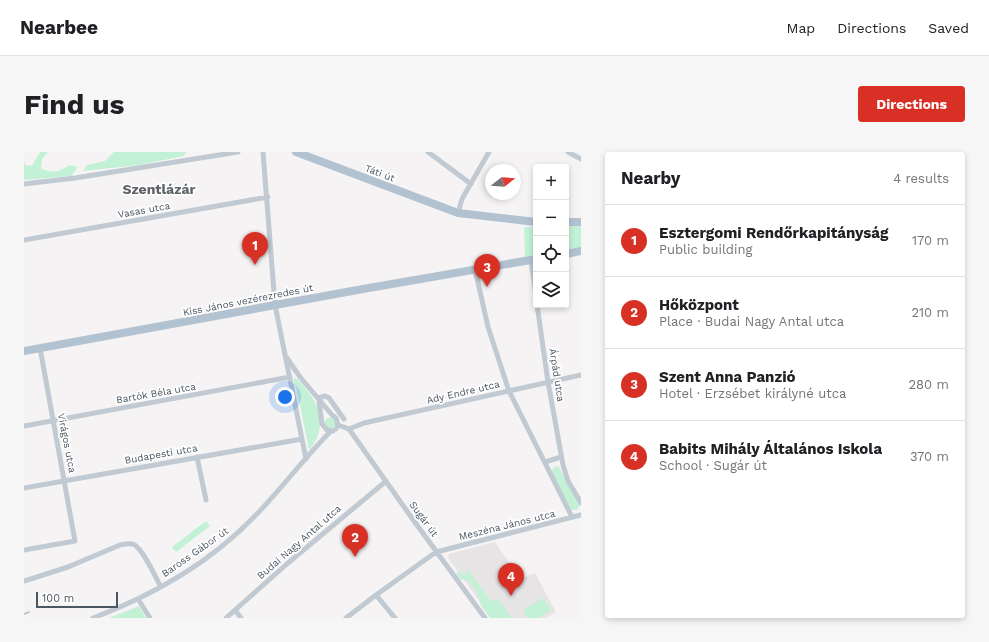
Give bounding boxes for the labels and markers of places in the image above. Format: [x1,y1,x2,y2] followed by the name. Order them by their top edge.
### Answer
[242,232,268,265] pin: 1
[474,254,500,287] pin: 3
[342,524,368,557] pin: 2
[498,563,524,596] pin: 4

